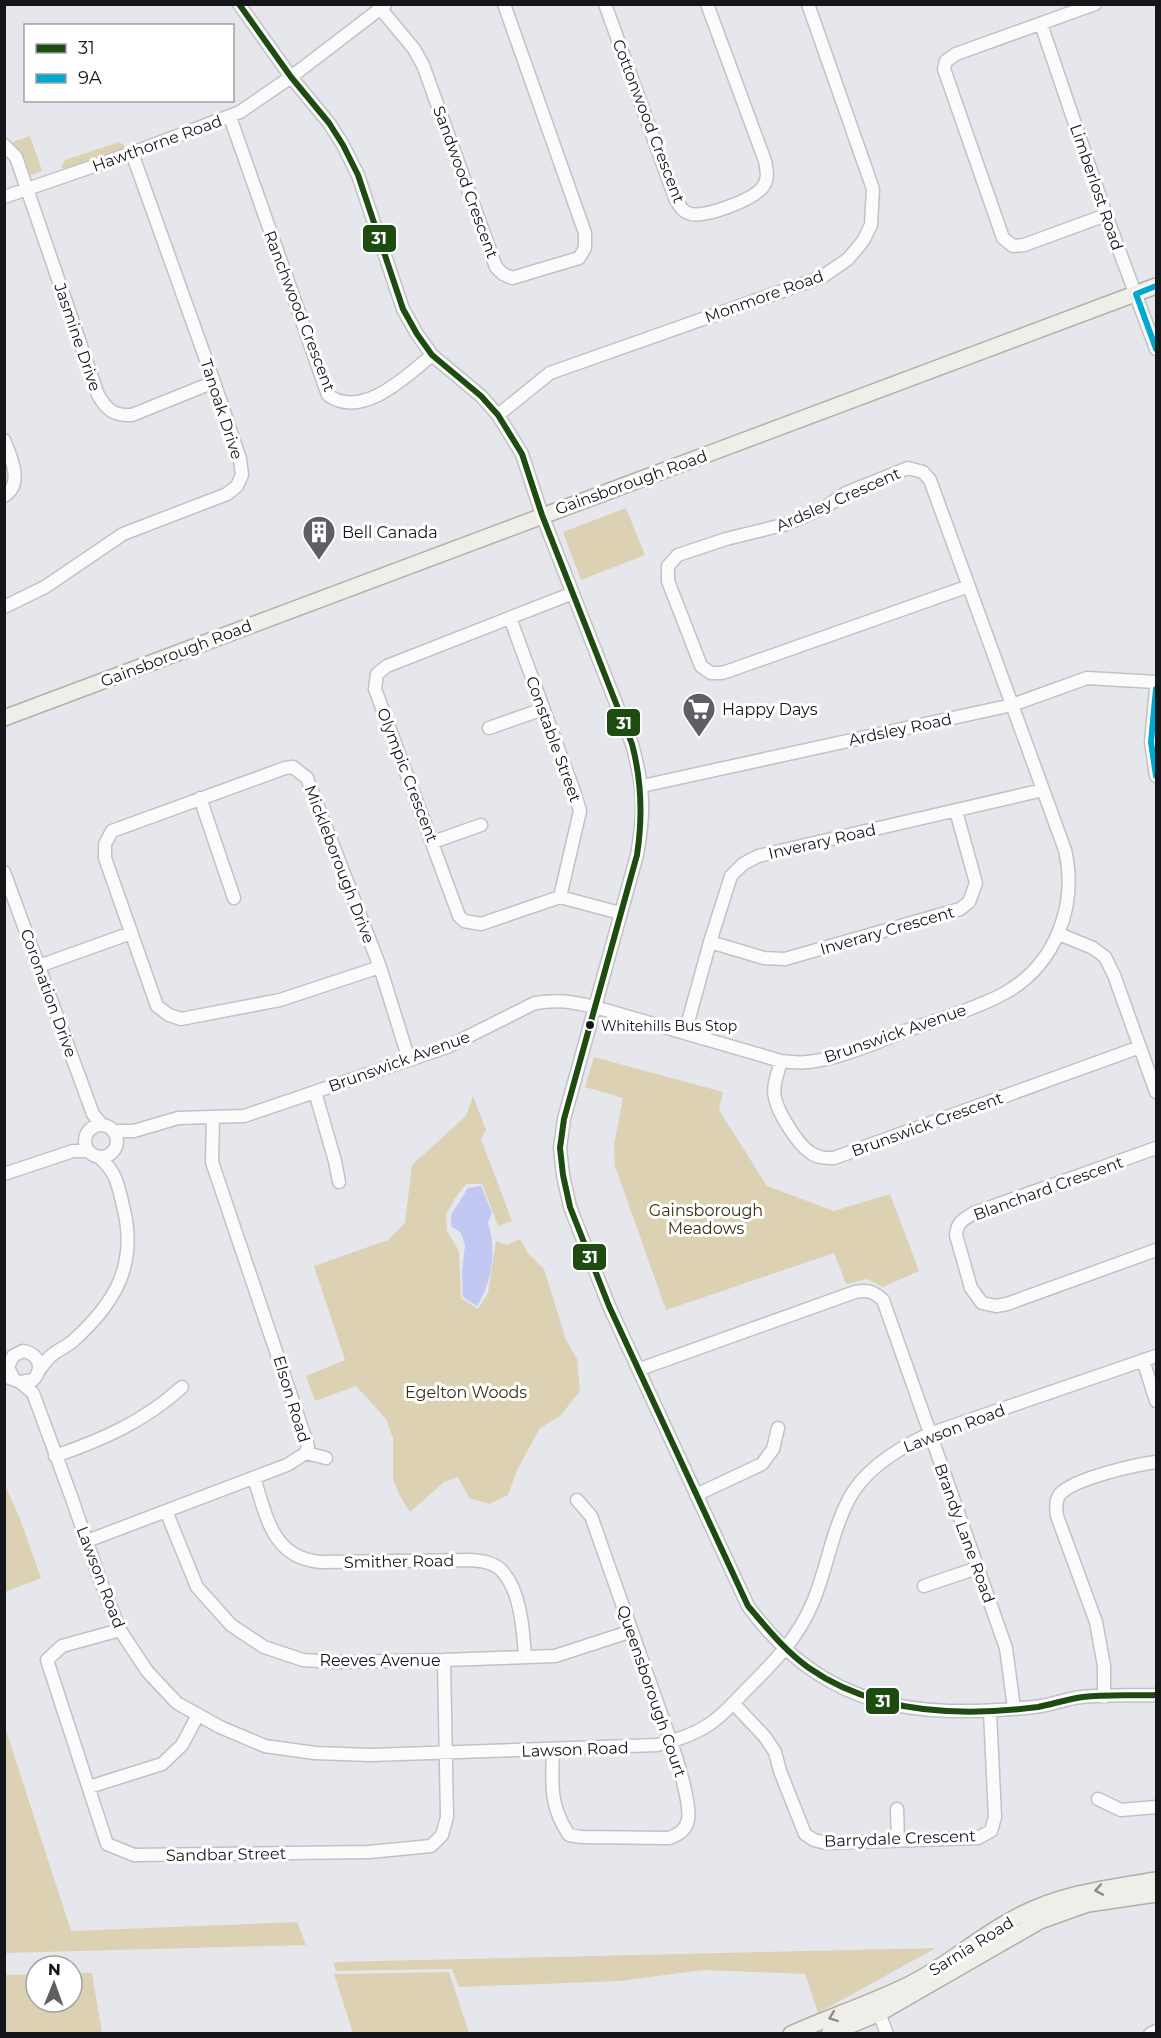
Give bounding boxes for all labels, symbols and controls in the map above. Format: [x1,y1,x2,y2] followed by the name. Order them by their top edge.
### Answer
[24,24,234,102] legend
[78,37,95,59] text: 31
[608,37,689,206] street label: Cottonwood Crescent
[78,67,102,89] text: 9A
[429,103,502,261] street label: Sandwood Crescent
[90,111,225,176] street label: Hawthorne Road
[1066,122,1127,253] street label: Limberlost Road
[362,224,397,253] line badge: 31
[260,228,339,395] street label: Ranchwood Crescent
[370,229,387,248] text: 31
[702,266,826,327] street label: Monmore Road
[50,280,105,394] street label: Jasmine Drive
[196,357,247,462] street label: Tanoak Drive
[553,446,710,519] street label: Gainsborough Road
[773,463,904,535] street label: Ardsley Crescent
[301,514,337,561] building icon: Bell Canada
[342,523,438,542] place label: Bell Canada
[98,616,254,691] street label: Gainsborough Road
[522,674,585,805] street label: Constable Street
[681,691,717,738] supermarket icon: Happy Days
[722,700,818,719] place label: Happy Days
[373,705,442,846] street label: Olympic Crescent
[606,708,641,737] line badge: 31
[847,709,953,750] street label: Ardsley Road
[615,714,632,733] text: 31
[301,782,378,946] street label: Mickleborough Drive
[766,820,878,863] street label: Inverary Road
[818,902,957,959] street label: Inverary Crescent
[16,926,81,1060] street label: Coronation Drive
[822,1000,969,1067] street label: Brunswick Avenue
[601,1017,737,1035] place label: Whitehills Bus Stop
[584,1019,596,1031] marker: Whitehills Bus Stop
[326,1027,472,1096] street label: Brunswick Avenue
[849,1088,1006,1161] street label: Brunswick Crescent
[971,1152,1126,1224] street label: Blanchard Crescent
[649,1201,763,1238] park label: Gainsborough Meadows
[572,1243,607,1271] line badge: 31
[581,1248,598,1267] text: 31
[269,1353,314,1445] street label: Elson Road
[405,1383,527,1402] park label: Egelton Woods
[901,1400,1008,1457] street label: Lawson Road
[930,1461,999,1606] street label: Brandy Lane Road
[72,1524,129,1631] street label: Lawson Road
[344,1551,454,1572] street label: Smither Road
[613,1603,690,1780] street label: Queensborough Court
[319,1651,441,1670] street label: Reeves Avenue
[865,1687,900,1715] line badge: 31
[874,1692,891,1711] text: 31
[521,1738,629,1761] street label: Lawson Road
[824,1826,977,1851] street label: Barrydale Crescent
[166,1844,287,1865] street label: Sandbar Street
[1094,1883,1103,1895] one-way arrow
[925,1913,1017,1980] street label: Sarnia Road
[24,1954,84,2014] north arrow
[48,1960,61,1979] text: N
[828,2010,839,2022] one-way arrow

